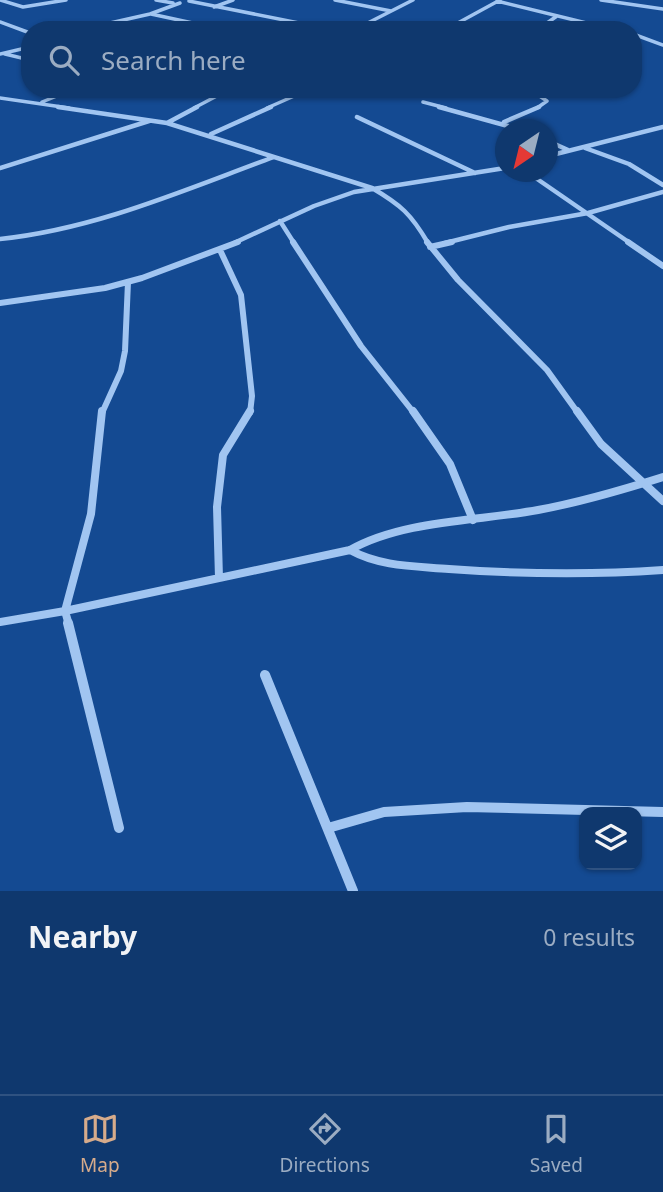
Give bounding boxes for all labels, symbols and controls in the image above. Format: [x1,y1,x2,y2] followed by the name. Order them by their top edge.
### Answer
[21,21,642,98] search box
[45,41,83,79] icon: search
[101,42,246,78] text: Search here
[495,119,558,182] north arrow
[579,807,642,870] map controls
[579,807,642,870] button: layers
[28,916,137,957] text: Nearby
[543,921,635,953] text: 0 results
[80,1110,120,1178] tab: Map
[280,1110,370,1178] tab: Directions
[530,1110,583,1178] tab: Saved

